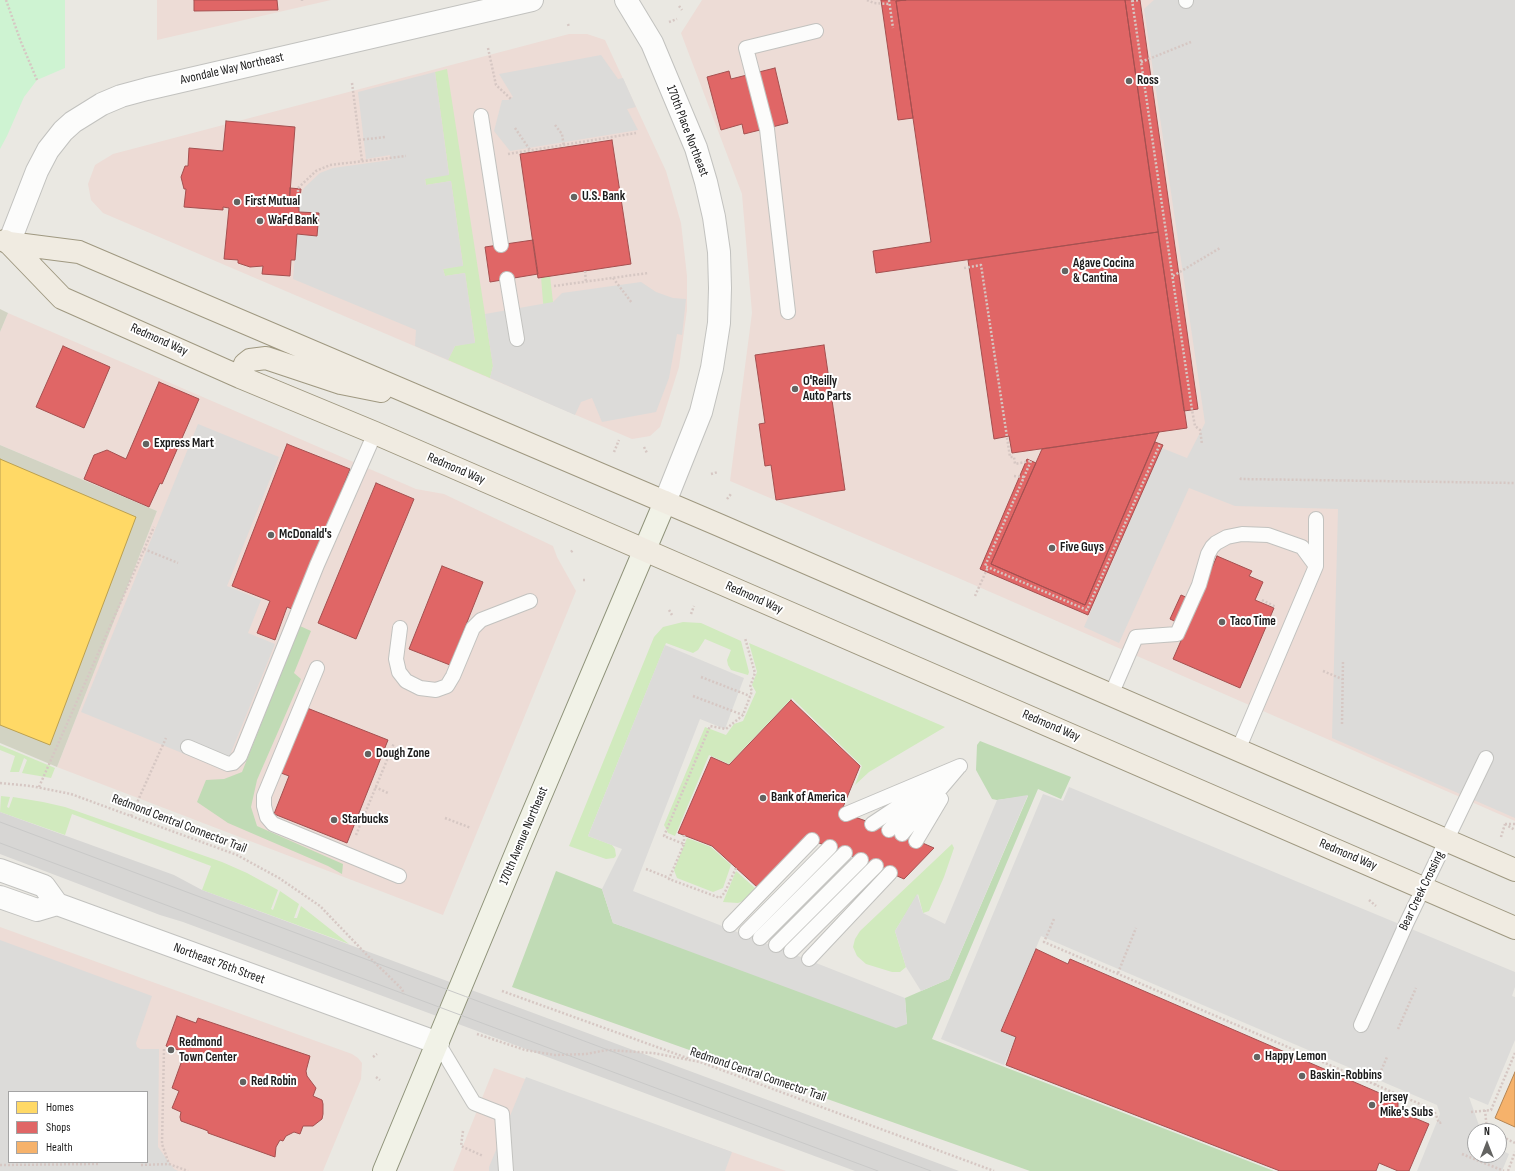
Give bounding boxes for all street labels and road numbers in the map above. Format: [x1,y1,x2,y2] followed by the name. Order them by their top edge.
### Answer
[179,49,285,89] street label: Avondale Way Northeast
[662,83,712,179] street label: 170th Place Northeast
[128,320,190,360] street label: Redmond Way
[425,450,487,488] street label: Redmond Way
[723,578,785,618] street label: Redmond Way
[1020,707,1082,745] street label: Redmond Way
[496,785,552,887] street label: 170th Avenue Northeast
[109,791,249,857] street label: Redmond Central Connector Trail
[1317,836,1379,874] street label: Redmond Way
[1396,849,1448,933] street label: Bear Creek Crossing
[171,940,267,988] street label: Northeast 76th Street
[688,1044,828,1106] street label: Redmond Central Connector Trail

